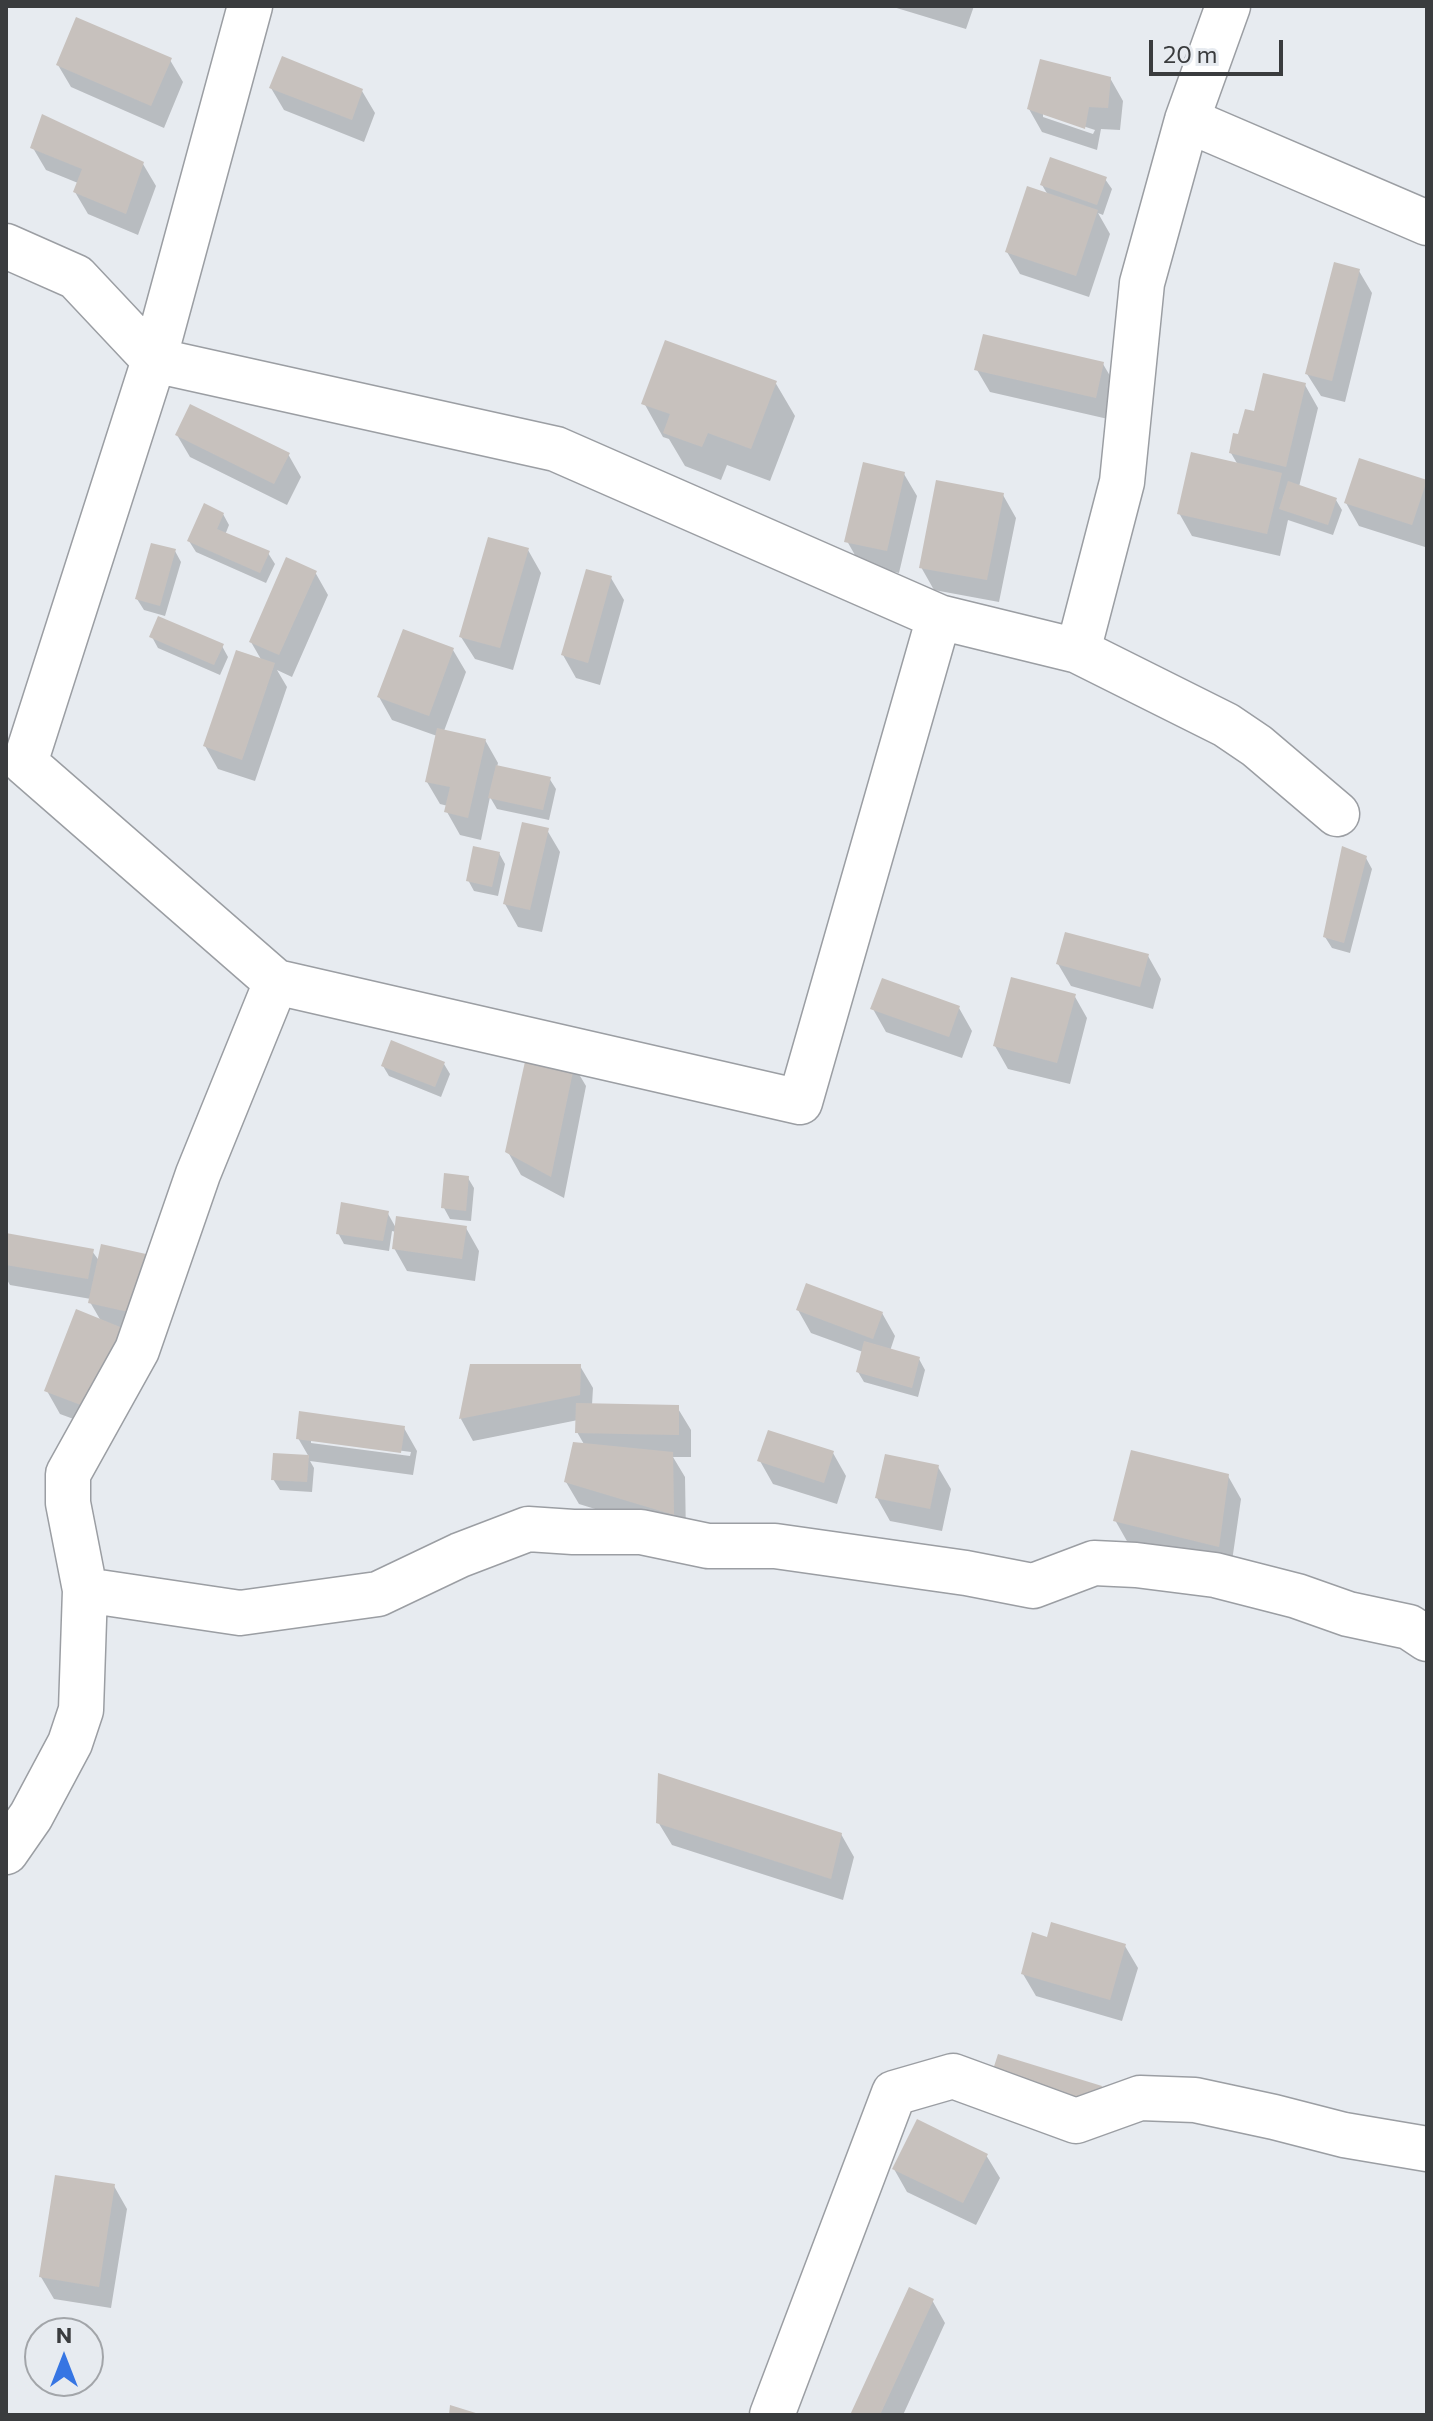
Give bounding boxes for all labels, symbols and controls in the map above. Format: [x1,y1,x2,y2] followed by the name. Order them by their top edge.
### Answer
[1153,24,1287,74] scale bar
[1163,39,1217,68] text: 20 m
[24,2317,104,2397] north arrow
[56,2321,72,2348] text: N

